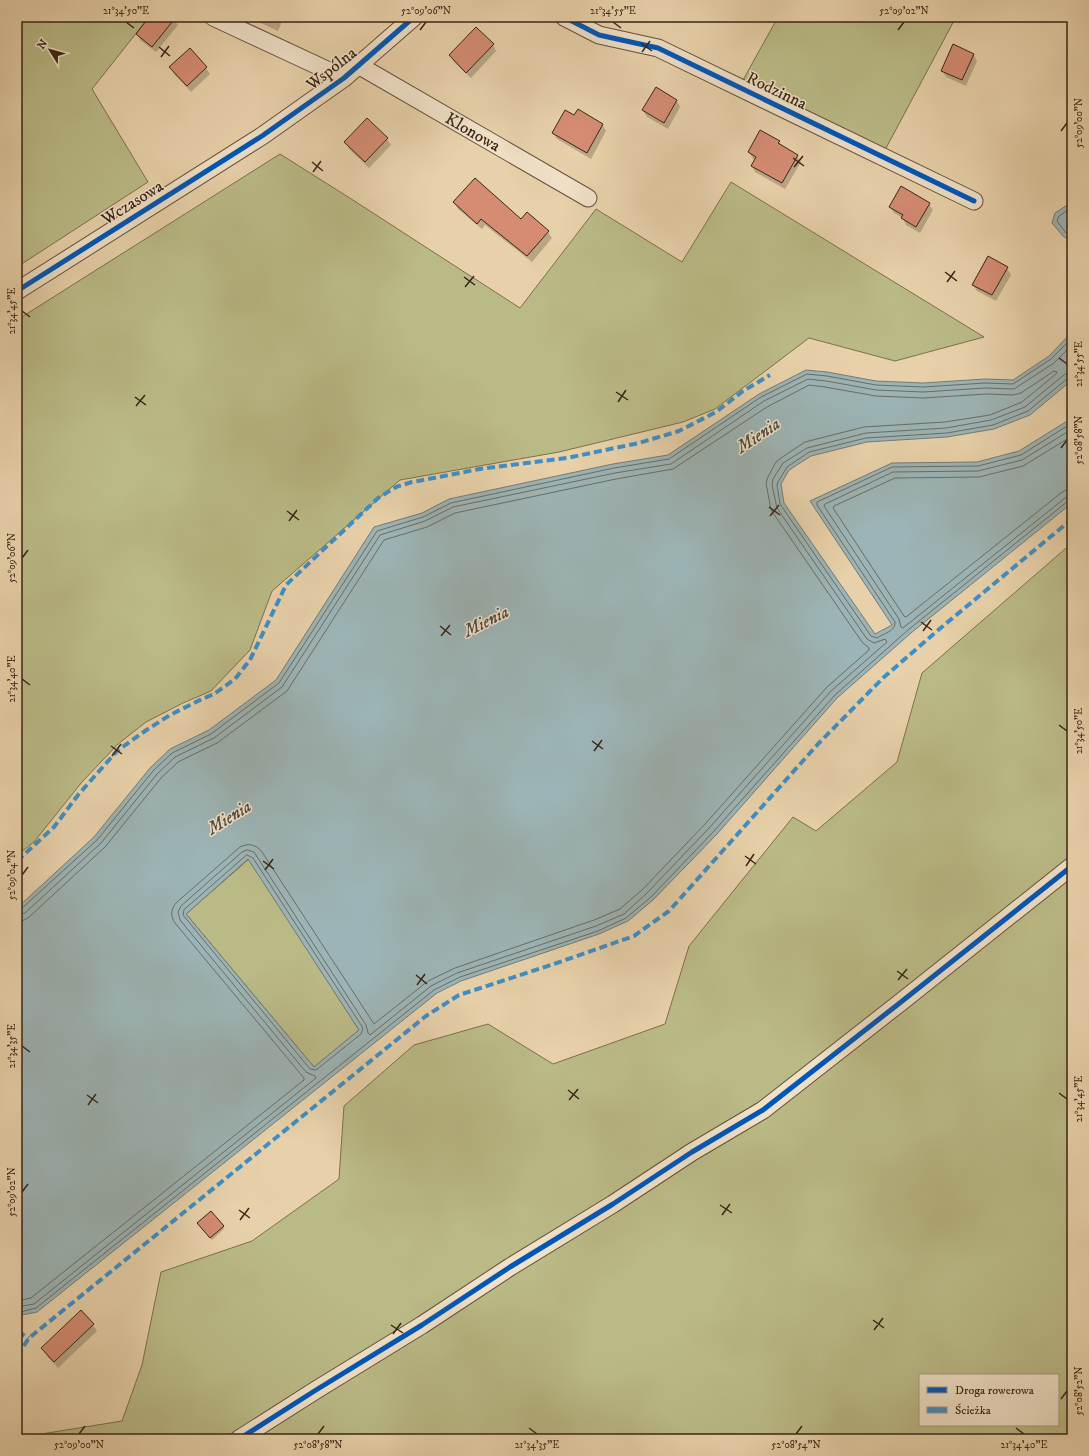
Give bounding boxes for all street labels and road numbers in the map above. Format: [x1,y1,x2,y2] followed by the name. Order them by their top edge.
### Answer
[301,42,362,96] street label: Wspólna
[743,67,811,115] street label: Rodzinna
[441,108,505,157] street label: Klonowa
[97,175,168,231] street label: Wczasowa

